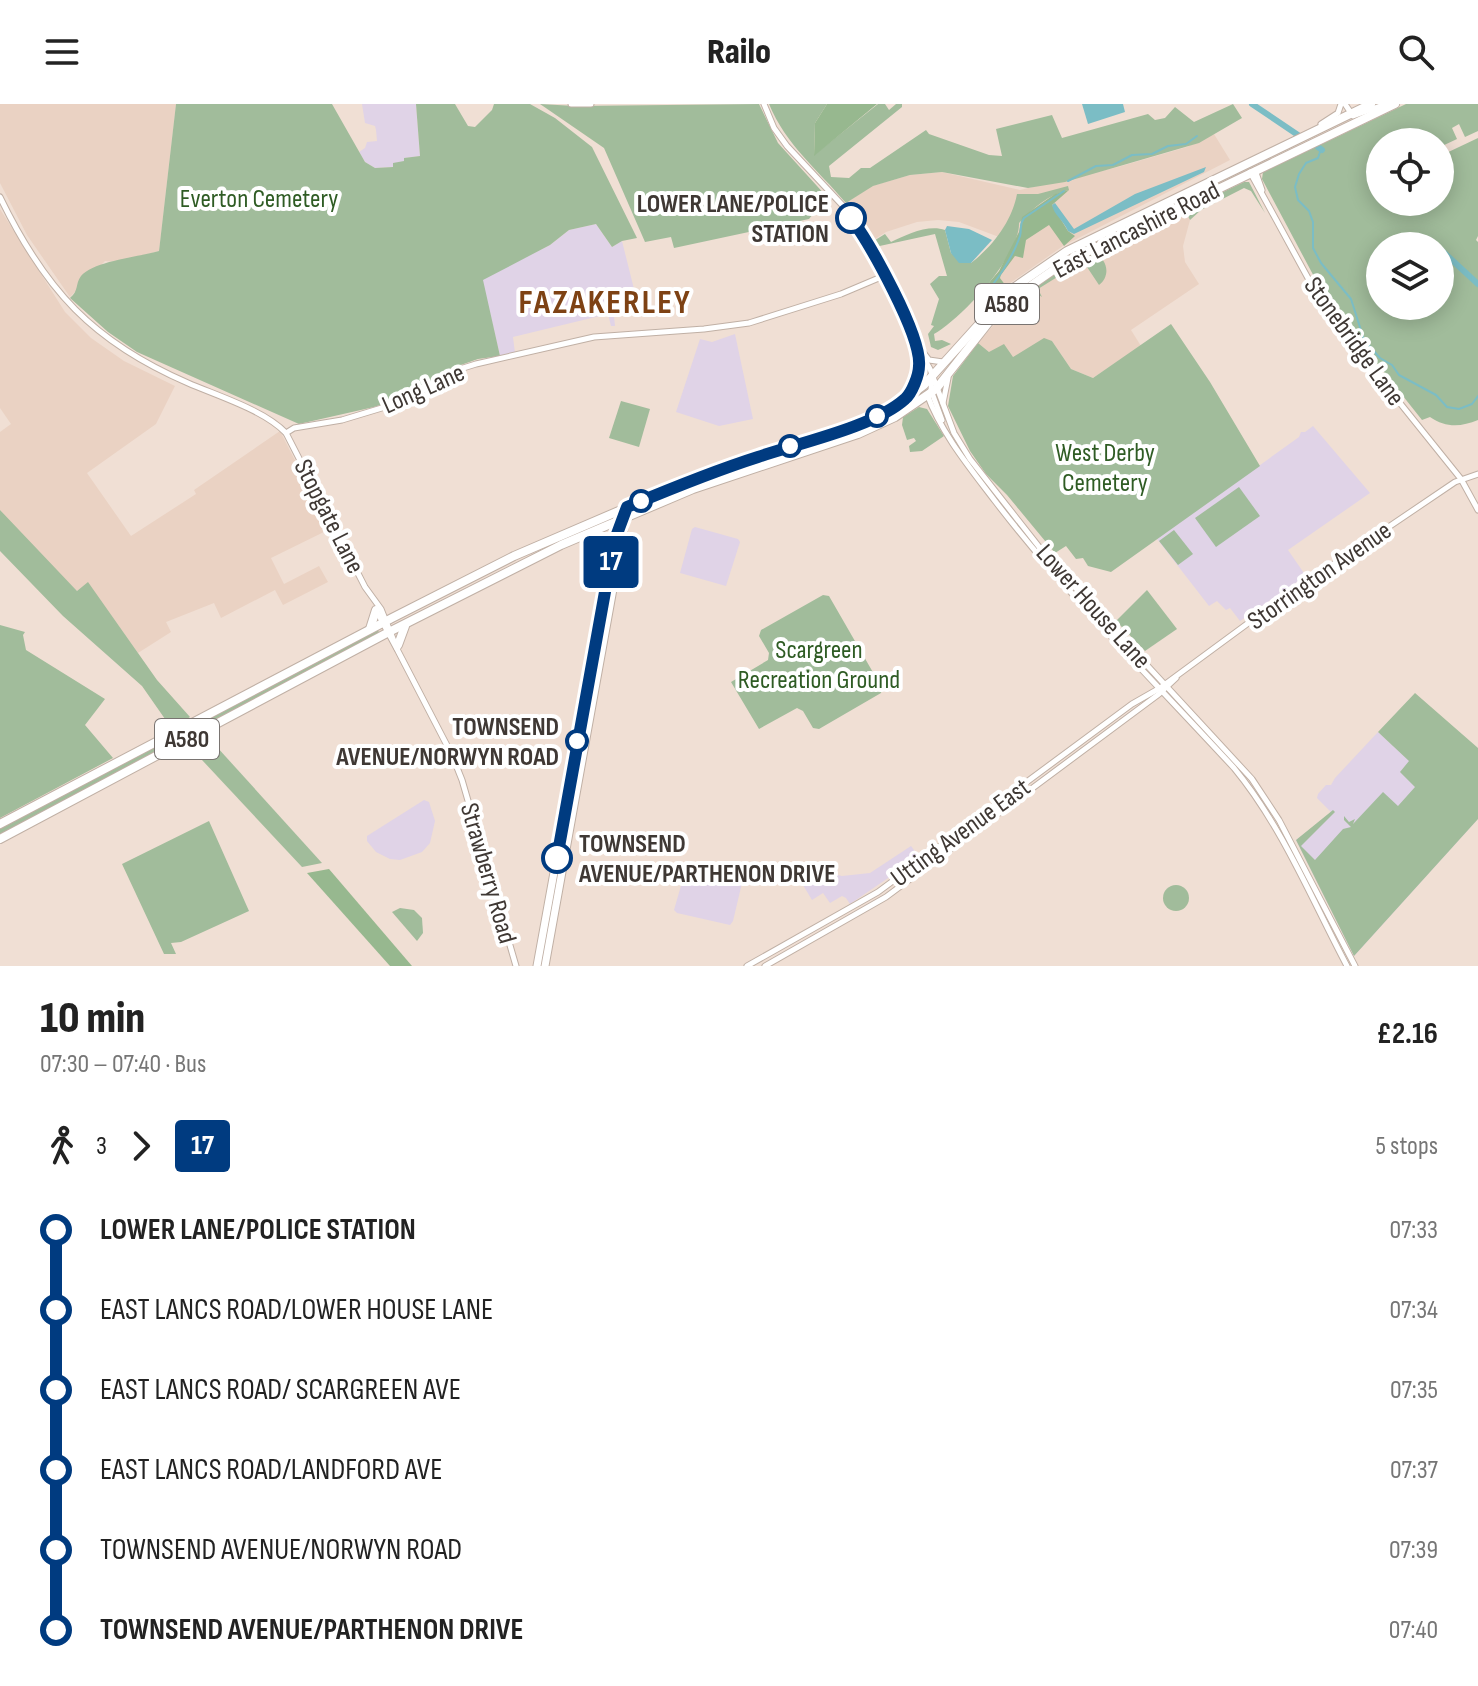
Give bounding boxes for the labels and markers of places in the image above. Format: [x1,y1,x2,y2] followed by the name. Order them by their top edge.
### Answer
[637,189,829,250] place label: LOWER LANE/POLICE STATION
[836,203,866,233] marker: LOWER LANE/POLICE STATION
[866,405,888,427] unlabelled marker
[779,435,801,457] unlabelled marker
[630,490,652,512] unlabelled marker
[335,712,559,773] place label: TOWNSEND AVENUE/NORWYN ROAD
[566,730,588,752] marker: TOWNSEND AVENUE/NORWYN ROAD
[578,829,835,890] place label: TOWNSEND AVENUE/PARTHENON DRIVE
[542,843,572,873] marker: TOWNSEND AVENUE/PARTHENON DRIVE

